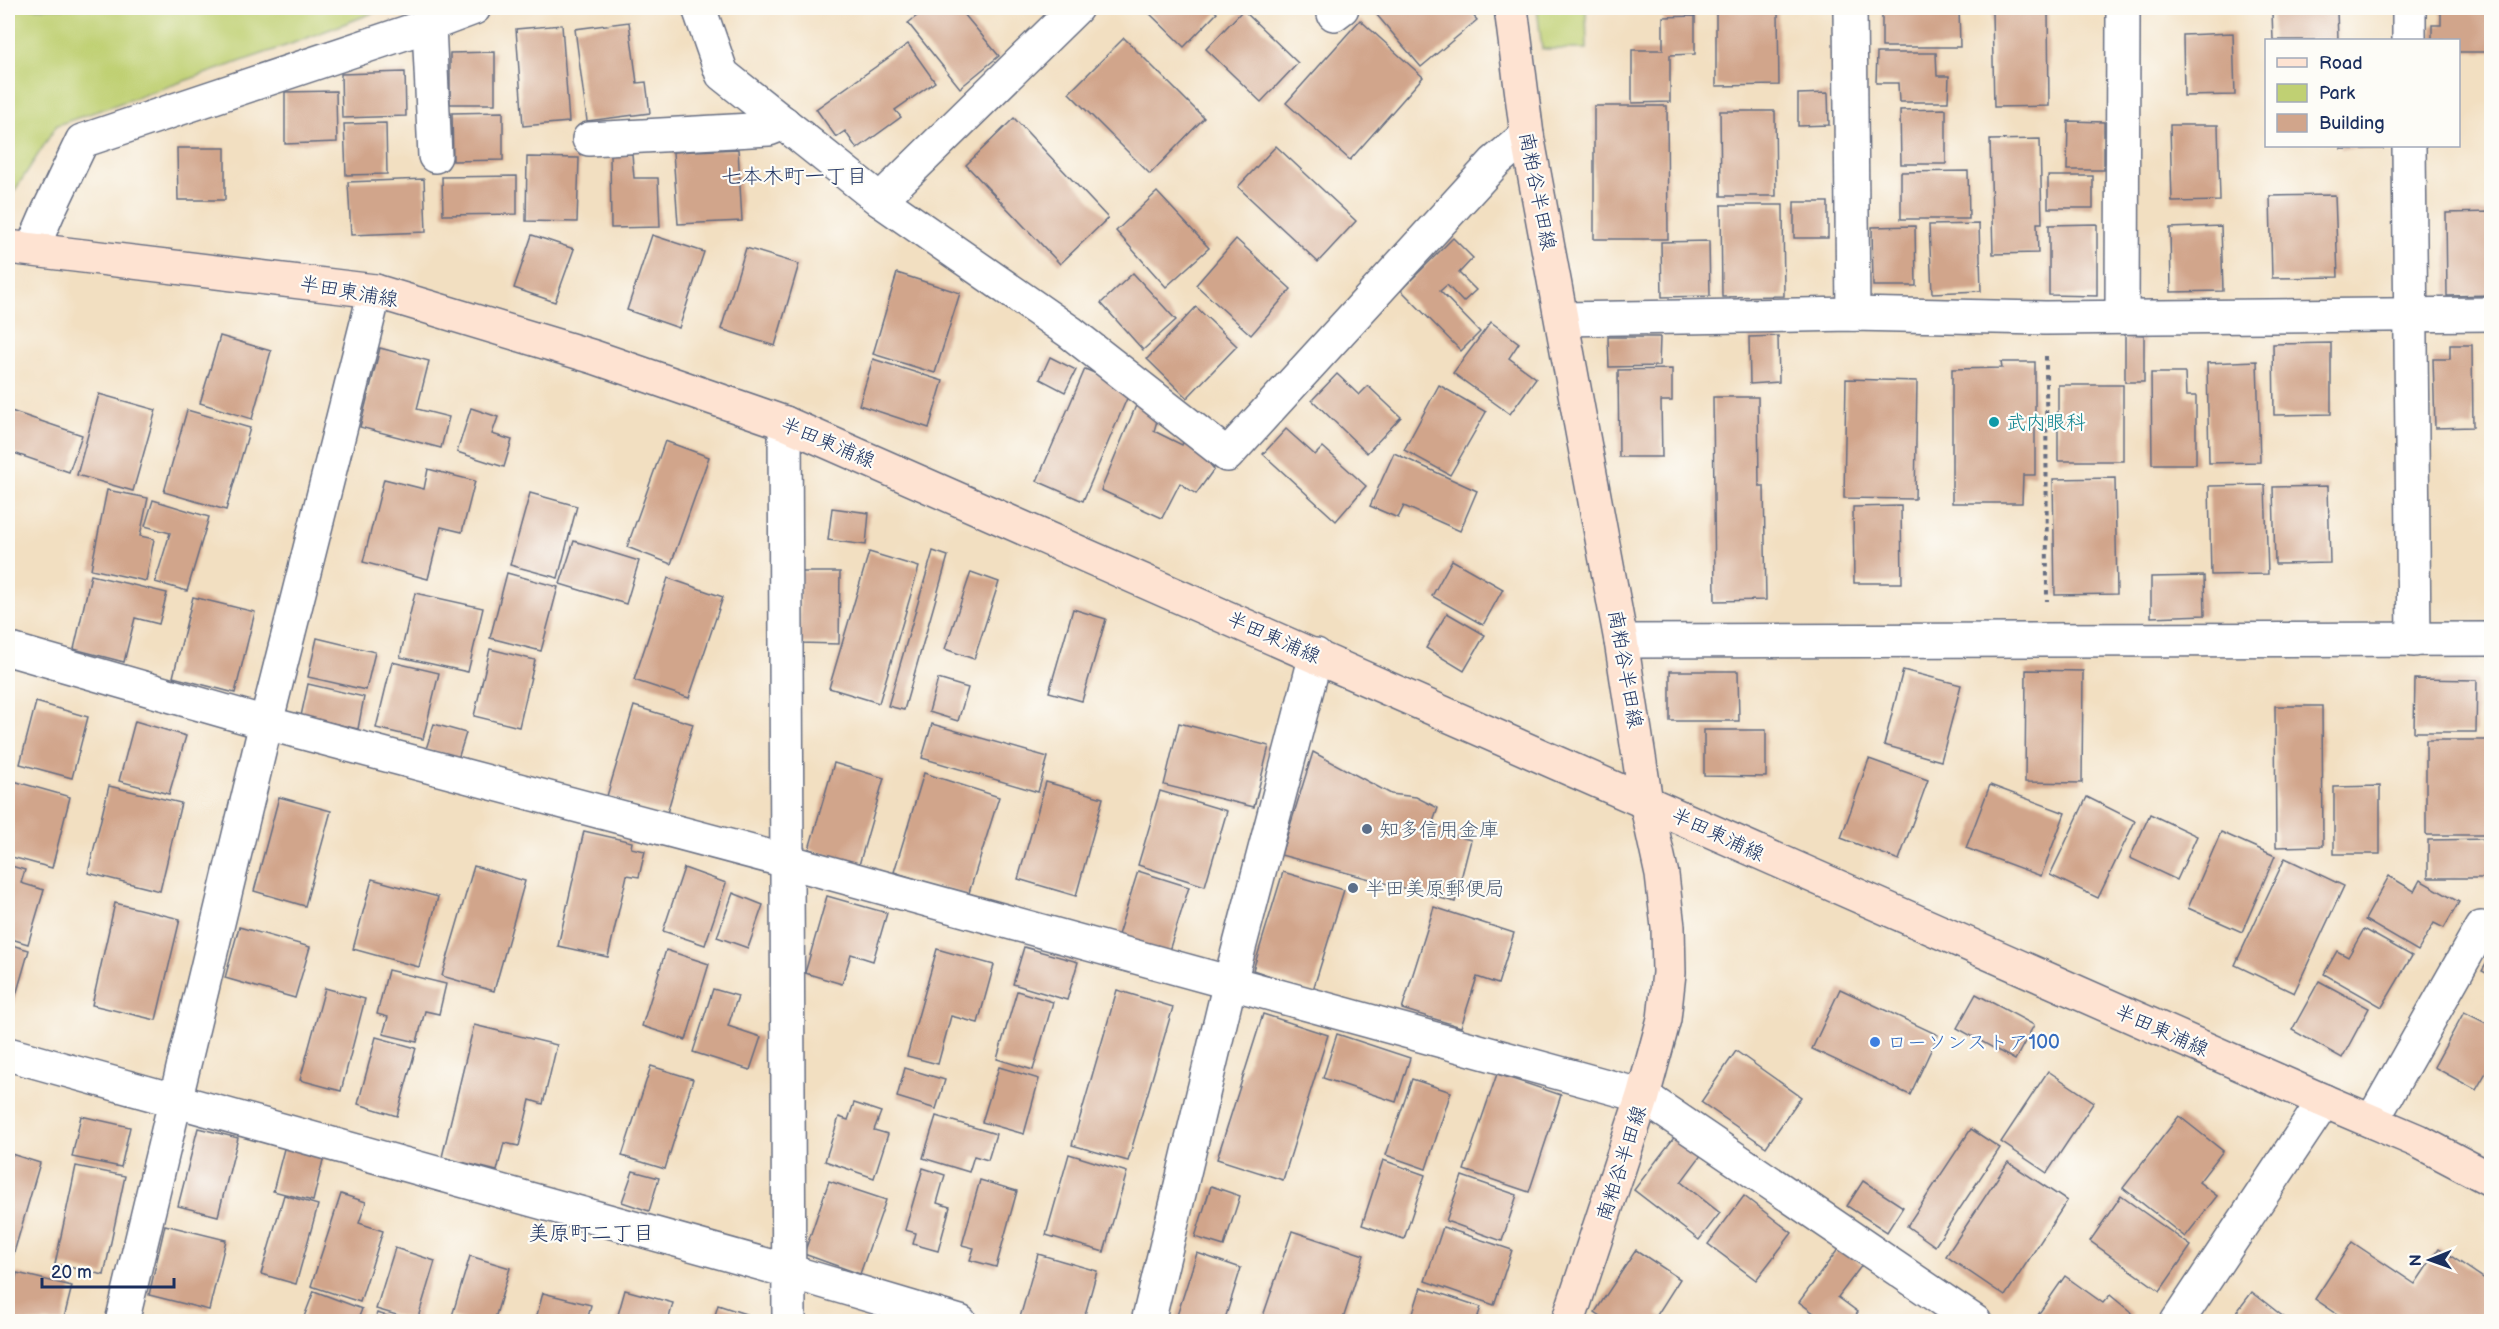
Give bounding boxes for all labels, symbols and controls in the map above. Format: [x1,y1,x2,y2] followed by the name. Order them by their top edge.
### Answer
[2265,39,2460,147] legend
[2319,53,2363,74] text: Road
[2319,83,2355,104] text: Park
[2319,113,2385,134] text: Building
[1514,130,1560,252] street label: 南粕谷半田線
[721,164,868,189] district label: 七本木町一丁目
[298,271,400,312] street label: 半田東浦線
[2006,411,2086,435] place label: 武内眼科
[777,412,878,474] street label: 半田東浦線
[1987,415,2001,429] marker: 武内眼科
[1223,607,1324,669] street label: 半田東浦線
[1603,608,1647,730] street label: 南粕谷半田線
[1667,803,1768,867] street label: 半田東浦線
[1379,818,1499,842] place label: 知多信用金庫
[1360,822,1374,836] marker: 知多信用金庫
[1365,877,1505,901] place label: 半田美原郵便局
[1346,881,1360,895] marker: 半田美原郵便局
[2111,1000,2212,1062] street label: 半田東浦線
[1887,1031,2060,1055] place label: ローソンストア100
[1868,1035,1882,1049] marker: ローソンストア100
[1592,1103,1652,1224] street label: 南粕谷半田線
[528,1221,654,1246] district label: 美原町二丁目
[2400,1230,2460,1290] north arrow
[42,1251,174,1289] scale bar
[2407,1254,2426,1266] text: N
[51,1262,92,1283] text: 20 m

